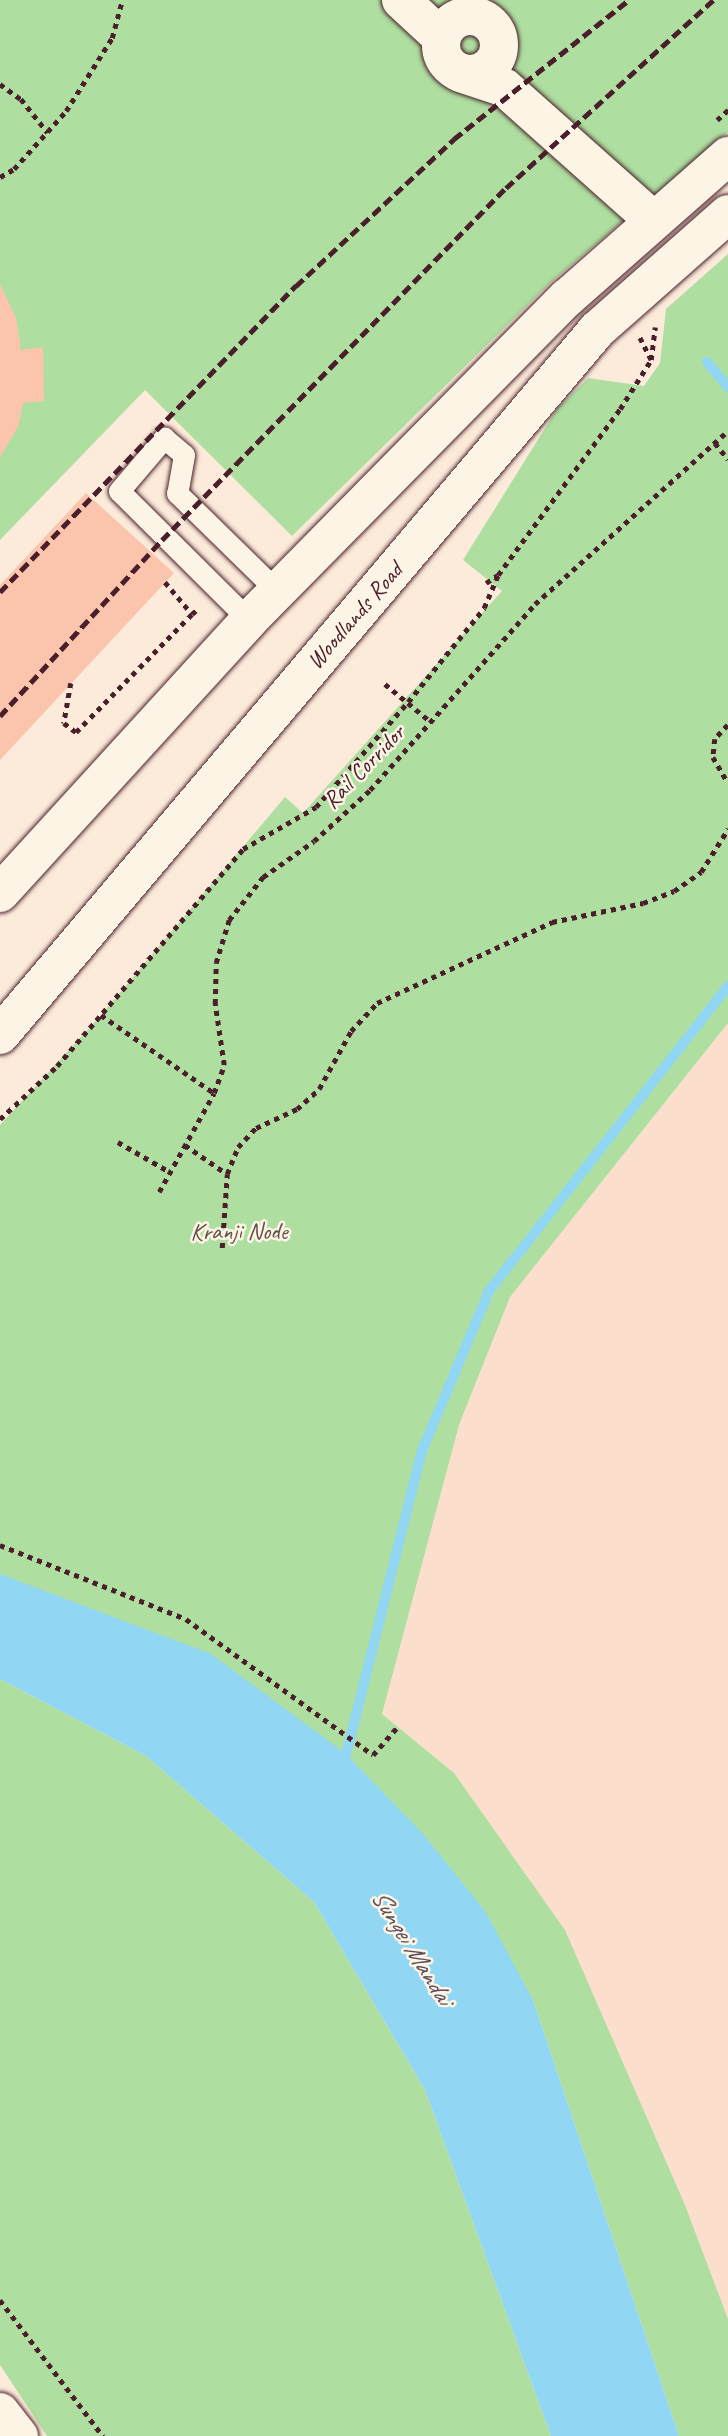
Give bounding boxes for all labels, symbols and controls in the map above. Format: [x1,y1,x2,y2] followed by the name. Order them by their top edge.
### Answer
[301,557,409,675] street label: Woodlands Road
[317,719,411,815] street label: Rail Corridor
[190,1218,288,1246] park label: Kranji Node
[364,1884,460,2010] water label: Sungei Mandai

